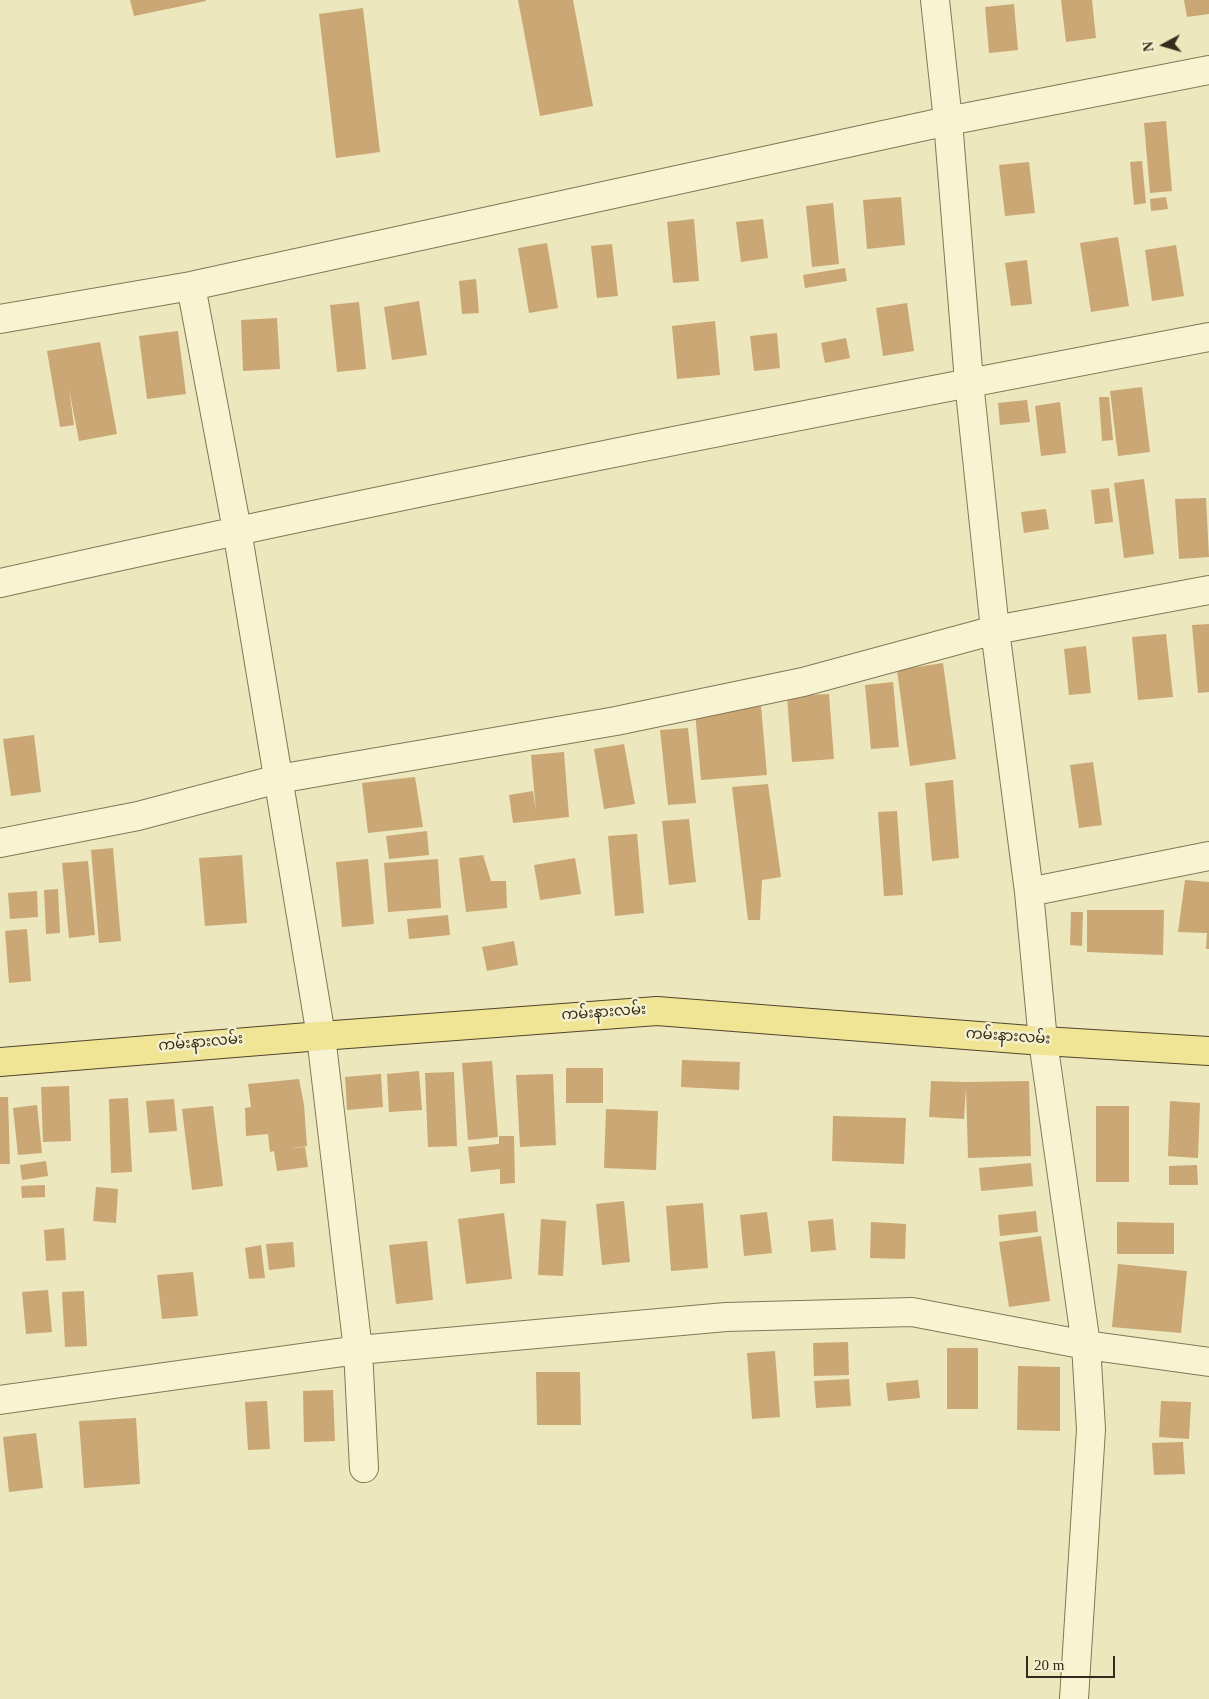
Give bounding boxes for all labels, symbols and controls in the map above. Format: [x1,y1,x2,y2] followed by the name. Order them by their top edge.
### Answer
[1139,20,1189,70] north arrow
[1141,41,1157,52] text: N
[561,1003,647,1027] street label: ကမ်းနားလမ်း
[965,1027,1051,1051] street label: ကမ်းနားလမ်း
[158,1032,244,1058] street label: ကမ်းနားလမ်း
[1029,1646,1118,1678] scale bar
[1034,1657,1064,1673] text: 20 m

